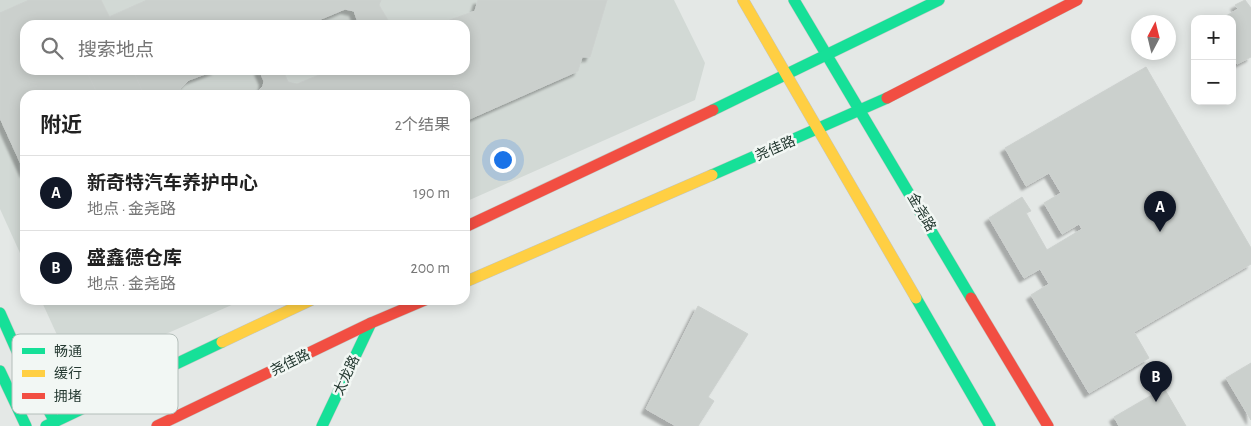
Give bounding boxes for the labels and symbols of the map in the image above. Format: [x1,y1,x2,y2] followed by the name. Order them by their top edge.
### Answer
[1131,15,1176,60] north arrow
[753,133,797,164] street label: 尧佳路
[490,147,516,173] your location
[905,190,939,234] street label: 金尧路
[1144,191,1176,232] pin: A
[12,334,178,414] legend
[54,344,82,359] text: 畅通
[268,347,312,378] street label: 尧佳路
[330,353,362,397] street label: 太龙路
[1140,361,1172,402] pin: B
[54,366,82,381] text: 缓行
[54,389,82,404] text: 拥堵

